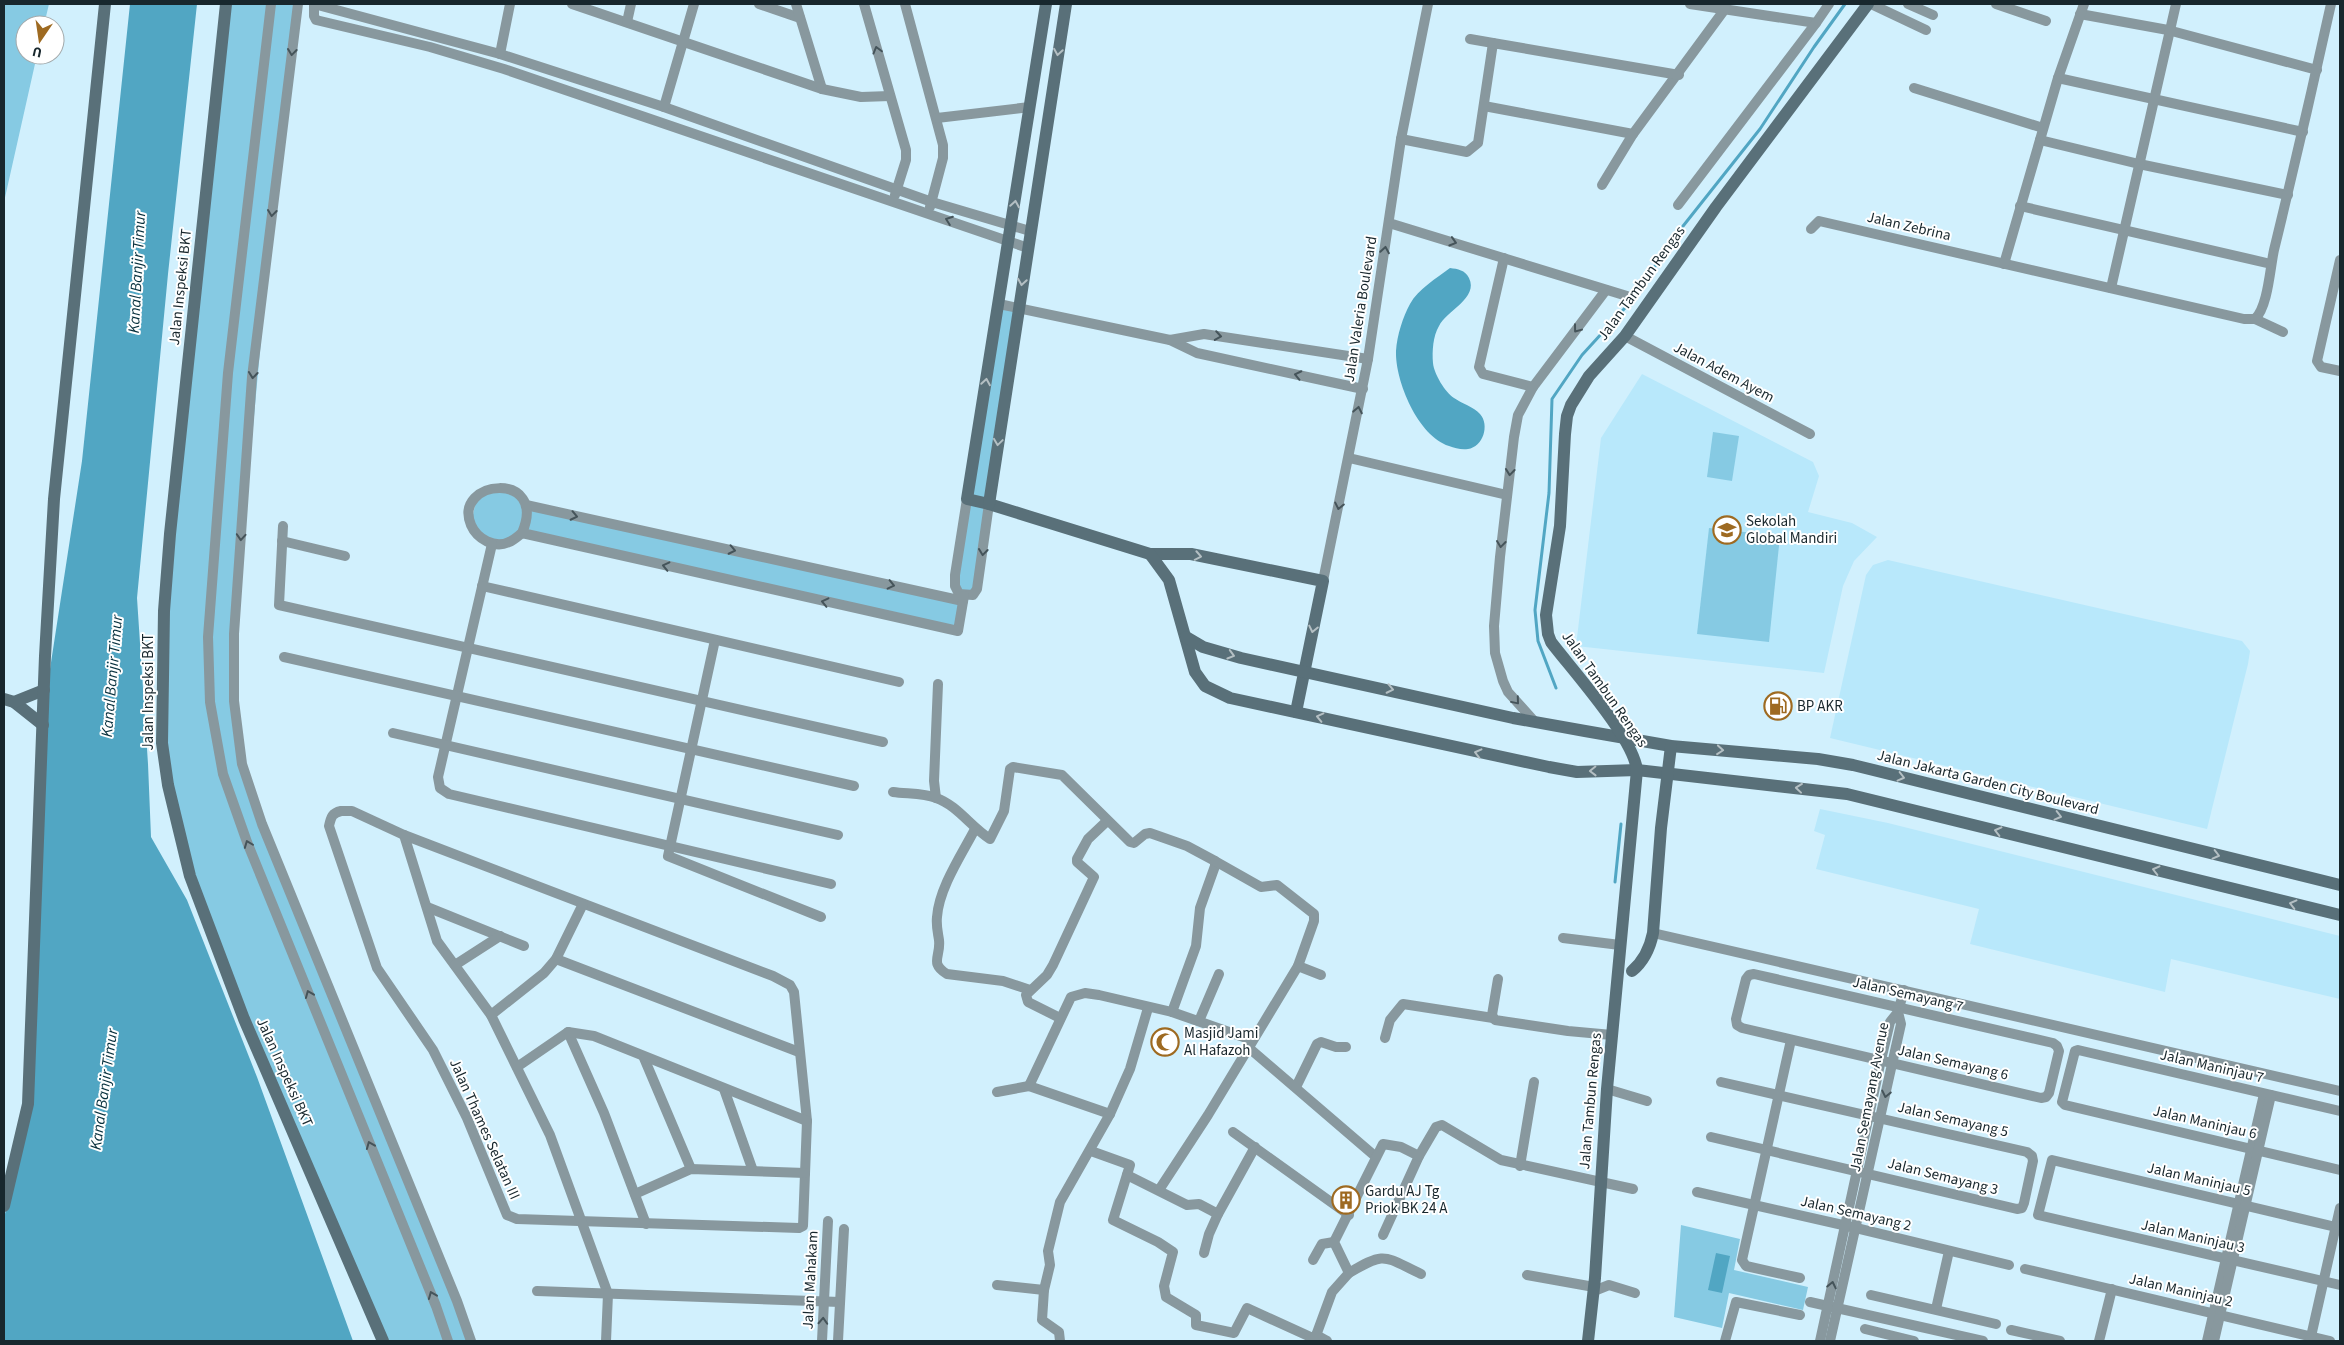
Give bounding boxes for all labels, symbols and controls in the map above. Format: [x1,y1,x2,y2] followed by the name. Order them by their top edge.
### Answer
[15,15,65,65] north arrow
[31,41,44,62] text: U
[872,45,883,54] one-way arrow
[287,48,298,56] one-way arrow
[1054,48,1064,56] one-way arrow
[1009,200,1019,208] one-way arrow
[1865,207,1953,246] street label: Jalan Zebrina
[123,209,151,334] water label: Kanal Banjir Timur
[267,210,278,218] one-way arrow
[945,216,954,226] one-way arrow
[1593,222,1690,345] street label: Jalan Tambun Rengas
[164,228,197,346] street label: Jalan Inspeksi BKT
[1339,235,1382,383] street label: Jalan Valeria Boulevard
[1448,237,1456,247] one-way arrow
[1379,246,1390,254] one-way arrow
[1018,277,1028,286] one-way arrow
[1574,323,1583,333] one-way arrow
[1215,330,1223,341] one-way arrow
[1670,337,1778,408] street label: Jalan Adem Ayem
[1293,370,1302,381] one-way arrow
[248,371,259,379] one-way arrow
[980,377,990,386] one-way arrow
[1353,406,1363,415] one-way arrow
[993,439,1004,447] one-way arrow
[1505,469,1516,477] one-way arrow
[1334,502,1345,510] one-way arrow
[569,510,578,520] one-way arrow
[1746,511,1837,549] place label: Sekolah Global Mandiri
[1712,515,1742,545] school or university icon: Sekolah Global Mandiri
[236,533,247,541] one-way arrow
[1496,540,1507,548] one-way arrow
[728,544,737,555] one-way arrow
[978,549,989,557] one-way arrow
[1194,550,1203,560] one-way arrow
[662,561,671,572] one-way arrow
[887,579,895,590] one-way arrow
[820,597,829,608] one-way arrow
[96,613,128,738] water label: Kanal Banjir Timur
[1308,625,1319,634] one-way arrow
[1557,627,1653,751] street label: Jalan Tambun Rengas
[138,633,159,751] street label: Jalan Inspeksi BKT
[1227,649,1236,660] one-way arrow
[1386,684,1395,694] one-way arrow
[1763,691,1793,721] fuel station icon: BP AKR
[1510,695,1519,704] one-way arrow
[1797,696,1843,717] place label: BP AKR
[1315,712,1324,723] one-way arrow
[1716,744,1724,755] one-way arrow
[1875,745,2101,820] street label: Jalan Jakarta Garden City Boulevard
[1474,748,1483,759] one-way arrow
[1588,766,1596,777] one-way arrow
[1896,771,1905,782] one-way arrow
[1795,782,1803,793] one-way arrow
[2054,810,2063,821] one-way arrow
[1993,826,2002,837] one-way arrow
[243,840,254,849] one-way arrow
[2212,849,2221,860] one-way arrow
[2151,865,2160,876] one-way arrow
[2288,899,2297,910] one-way arrow
[1850,972,1965,1017] street label: Jalan Semayang 7
[305,990,315,999] one-way arrow
[251,1014,318,1130] street label: Jalan Inspeksi BKT
[1845,1020,1894,1174] street label: Jalan Semayang Avenue
[1184,1023,1258,1061] place label: Masjid Jami Al Hafazoh
[85,1025,124,1151] water label: Kanal Banjir Timur
[1150,1027,1180,1057] mosque icon: Masjid Jami Al Hafazoh
[1574,1032,1607,1170] street label: Jalan Tambun Rengas
[1895,1040,2010,1085] street label: Jalan Semayang 6
[2158,1044,2266,1089] street label: Jalan Maninjau 7
[444,1055,525,1203] street label: Jalan Thames Selatan III
[1881,1089,1892,1098] one-way arrow
[1895,1097,2010,1142] street label: Jalan Semayang 5
[2151,1100,2259,1145] street label: Jalan Maninjau 6
[366,1141,377,1150] one-way arrow
[1885,1153,2000,1200] street label: Jalan Semayang 3
[2145,1157,2253,1202] street label: Jalan Maninjau 5
[1365,1181,1448,1219] place label: Gardu AJ Tg Priok BK 24 A
[1331,1185,1361,1215] building icon: Gardu AJ Tg Priok BK 24 A
[1798,1191,1913,1236] street label: Jalan Semayang 2
[2139,1214,2247,1259] street label: Jalan Maninjau 3
[797,1230,824,1330] street label: Jalan Mahakam
[2127,1268,2235,1313] street label: Jalan Maninjau 2
[1826,1281,1837,1290] one-way arrow
[427,1291,438,1300] one-way arrow
[817,1317,828,1325] one-way arrow

